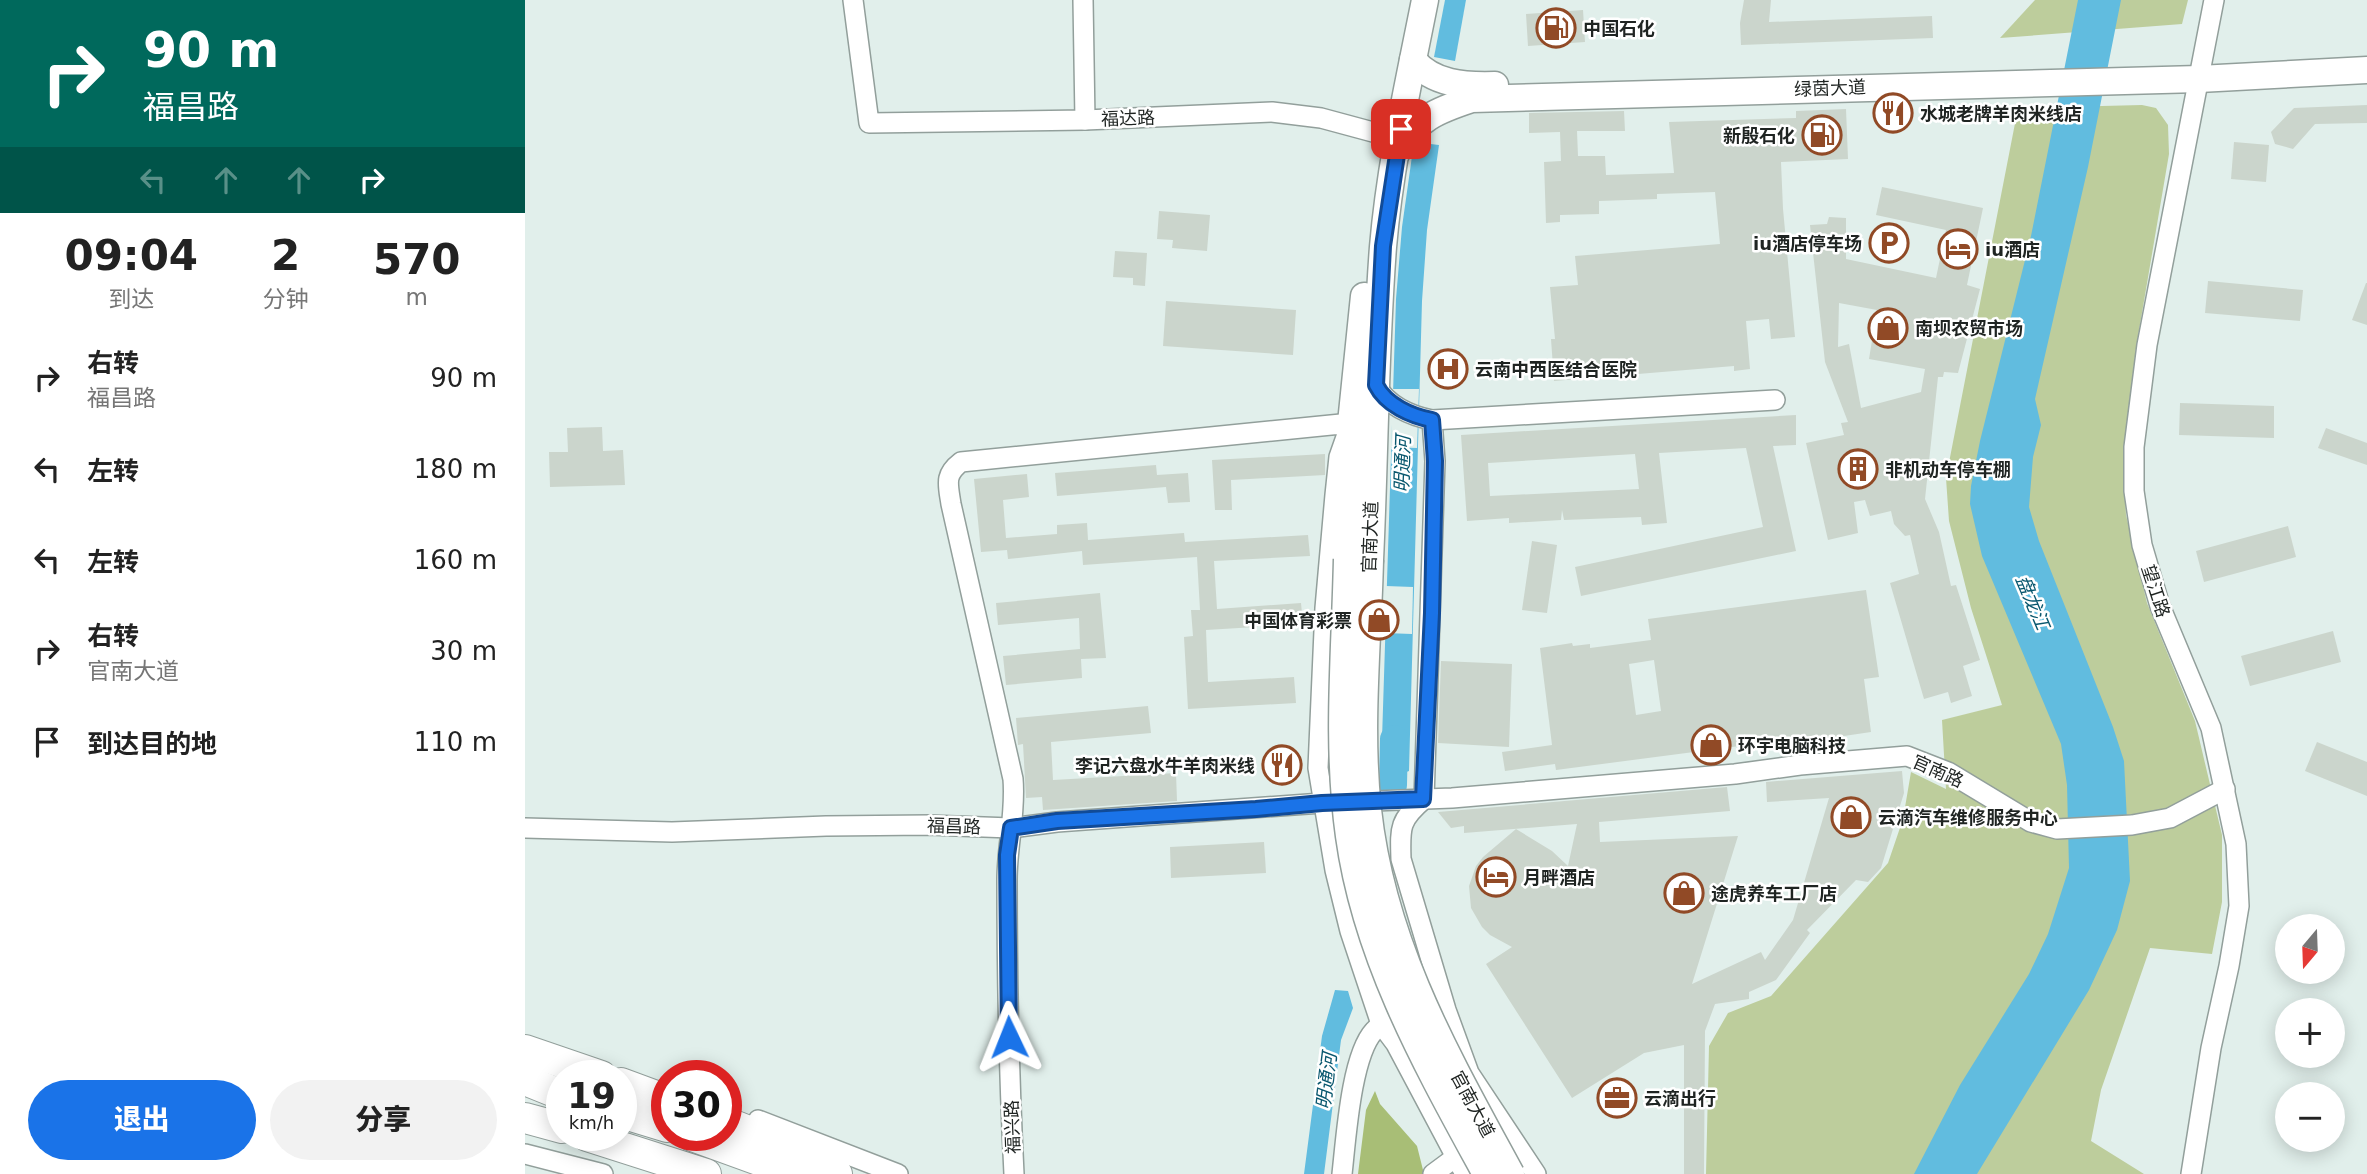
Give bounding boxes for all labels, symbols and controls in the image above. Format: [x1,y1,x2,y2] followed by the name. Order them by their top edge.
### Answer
[1535,7,1577,49] fuel station icon: 中国石化
[1583,18,1655,39] place label: 中国石化
[143,22,279,79] text: 90 m
[28,28,119,119] icon: right
[1794,76,1866,100] street label: 绿茵大道
[143,88,239,126] text: 福昌路
[1872,92,1914,134] restaurant icon: 水城老牌羊肉米线店
[1371,99,1431,159] pin
[1920,103,2082,124] place label: 水城老牌羊肉米线店
[1101,107,1155,129] street label: 福达路
[1382,110,1420,148] icon: arrive
[1801,114,1843,156] fuel station icon: 新殷石化
[1723,125,1795,146] place label: 新殷石化
[134,161,172,199] icon: left
[207,161,245,199] icon: ahead
[280,161,318,199] icon: ahead
[353,161,391,199] icon: right
[1868,222,1910,264] parking icon: iu酒店停车场
[1937,228,1979,270] hotel icon: iu酒店
[64,231,198,280] text: 09:04
[271,231,300,280] text: 2
[1753,233,1862,254] place label: iu酒店停车场
[373,235,461,284] text: 570
[1985,239,2040,260] place label: iu酒店
[406,284,428,310] text: m
[108,286,154,312] text: 到达
[263,286,309,312] text: 分钟
[1867,307,1909,349] shop icon: 南坝农贸市场
[1915,318,2023,339] place label: 南坝农贸市场
[87,348,139,378] text: 右转
[1427,348,1469,390] hospital icon: 云南中西医结合医院
[28,359,66,397] icon: right
[1475,359,1637,380] place label: 云南中西医结合医院
[430,363,497,393] text: 90 m
[87,385,156,411] text: 福昌路
[1390,431,1414,493] water label: 明通河
[1837,448,1879,490] building icon: 非机动车停车棚
[28,450,66,488] icon: left
[414,454,497,484] text: 180 m
[87,456,139,486] text: 左转
[1885,459,2011,480] place label: 非机动车停车棚
[1358,501,1382,573] street label: 官南大道
[28,541,66,579] icon: left
[414,545,497,575] text: 160 m
[87,547,139,577] text: 左转
[2138,562,2174,620] street label: 望江路
[2012,571,2055,634] water label: 盘龙江
[1358,599,1400,641] shop icon: 中国体育彩票
[1244,610,1352,631] place label: 中国体育彩票
[87,621,139,651] text: 右转
[28,632,66,670] icon: right
[430,636,497,666] text: 30 m
[87,658,179,684] text: 官南大道
[28,723,66,761] icon: arrive
[1690,724,1732,766] shop icon: 环宇电脑科技
[414,727,497,757] text: 110 m
[87,729,217,759] text: 到达目的地
[1738,735,1846,756] place label: 环宇电脑科技
[1261,744,1303,786] restaurant icon: 李记六盘水牛羊肉米线
[1909,750,1967,792] street label: 官南路
[1075,755,1255,776] place label: 李记六盘水牛羊肉米线
[1830,796,1872,838] shop icon: 云滴汽车维修服务中心
[1878,807,2058,828] place label: 云滴汽车维修服务中心
[927,815,981,837] street label: 福昌路
[1475,856,1517,898] hotel icon: 月畔酒店
[1523,867,1595,888] place label: 月畔酒店
[1663,872,1705,914] shop icon: 途虎养车工厂店
[1711,883,1837,904] place label: 途虎养车工厂店
[2275,914,2345,984] north arrow
[2275,914,2345,1152] map controls
[2275,998,2345,1068] button: +
[972,1000,1046,1074] position arrow
[1312,1047,1341,1111] water label: 明通河
[651,1060,742,1151] speed limit sign: 30
[1447,1067,1499,1141] street label: 官南大道
[567,1076,616,1116] text: 19
[1596,1077,1638,1119] office icon: 云滴出行
[28,1080,256,1160] button: 退出
[270,1080,497,1160] button: 分享
[2275,1082,2345,1152] button: −
[1644,1088,1716,1109] place label: 云滴出行
[1001,1100,1023,1154] street label: 福兴路
[569,1112,614,1133] text: km/h

